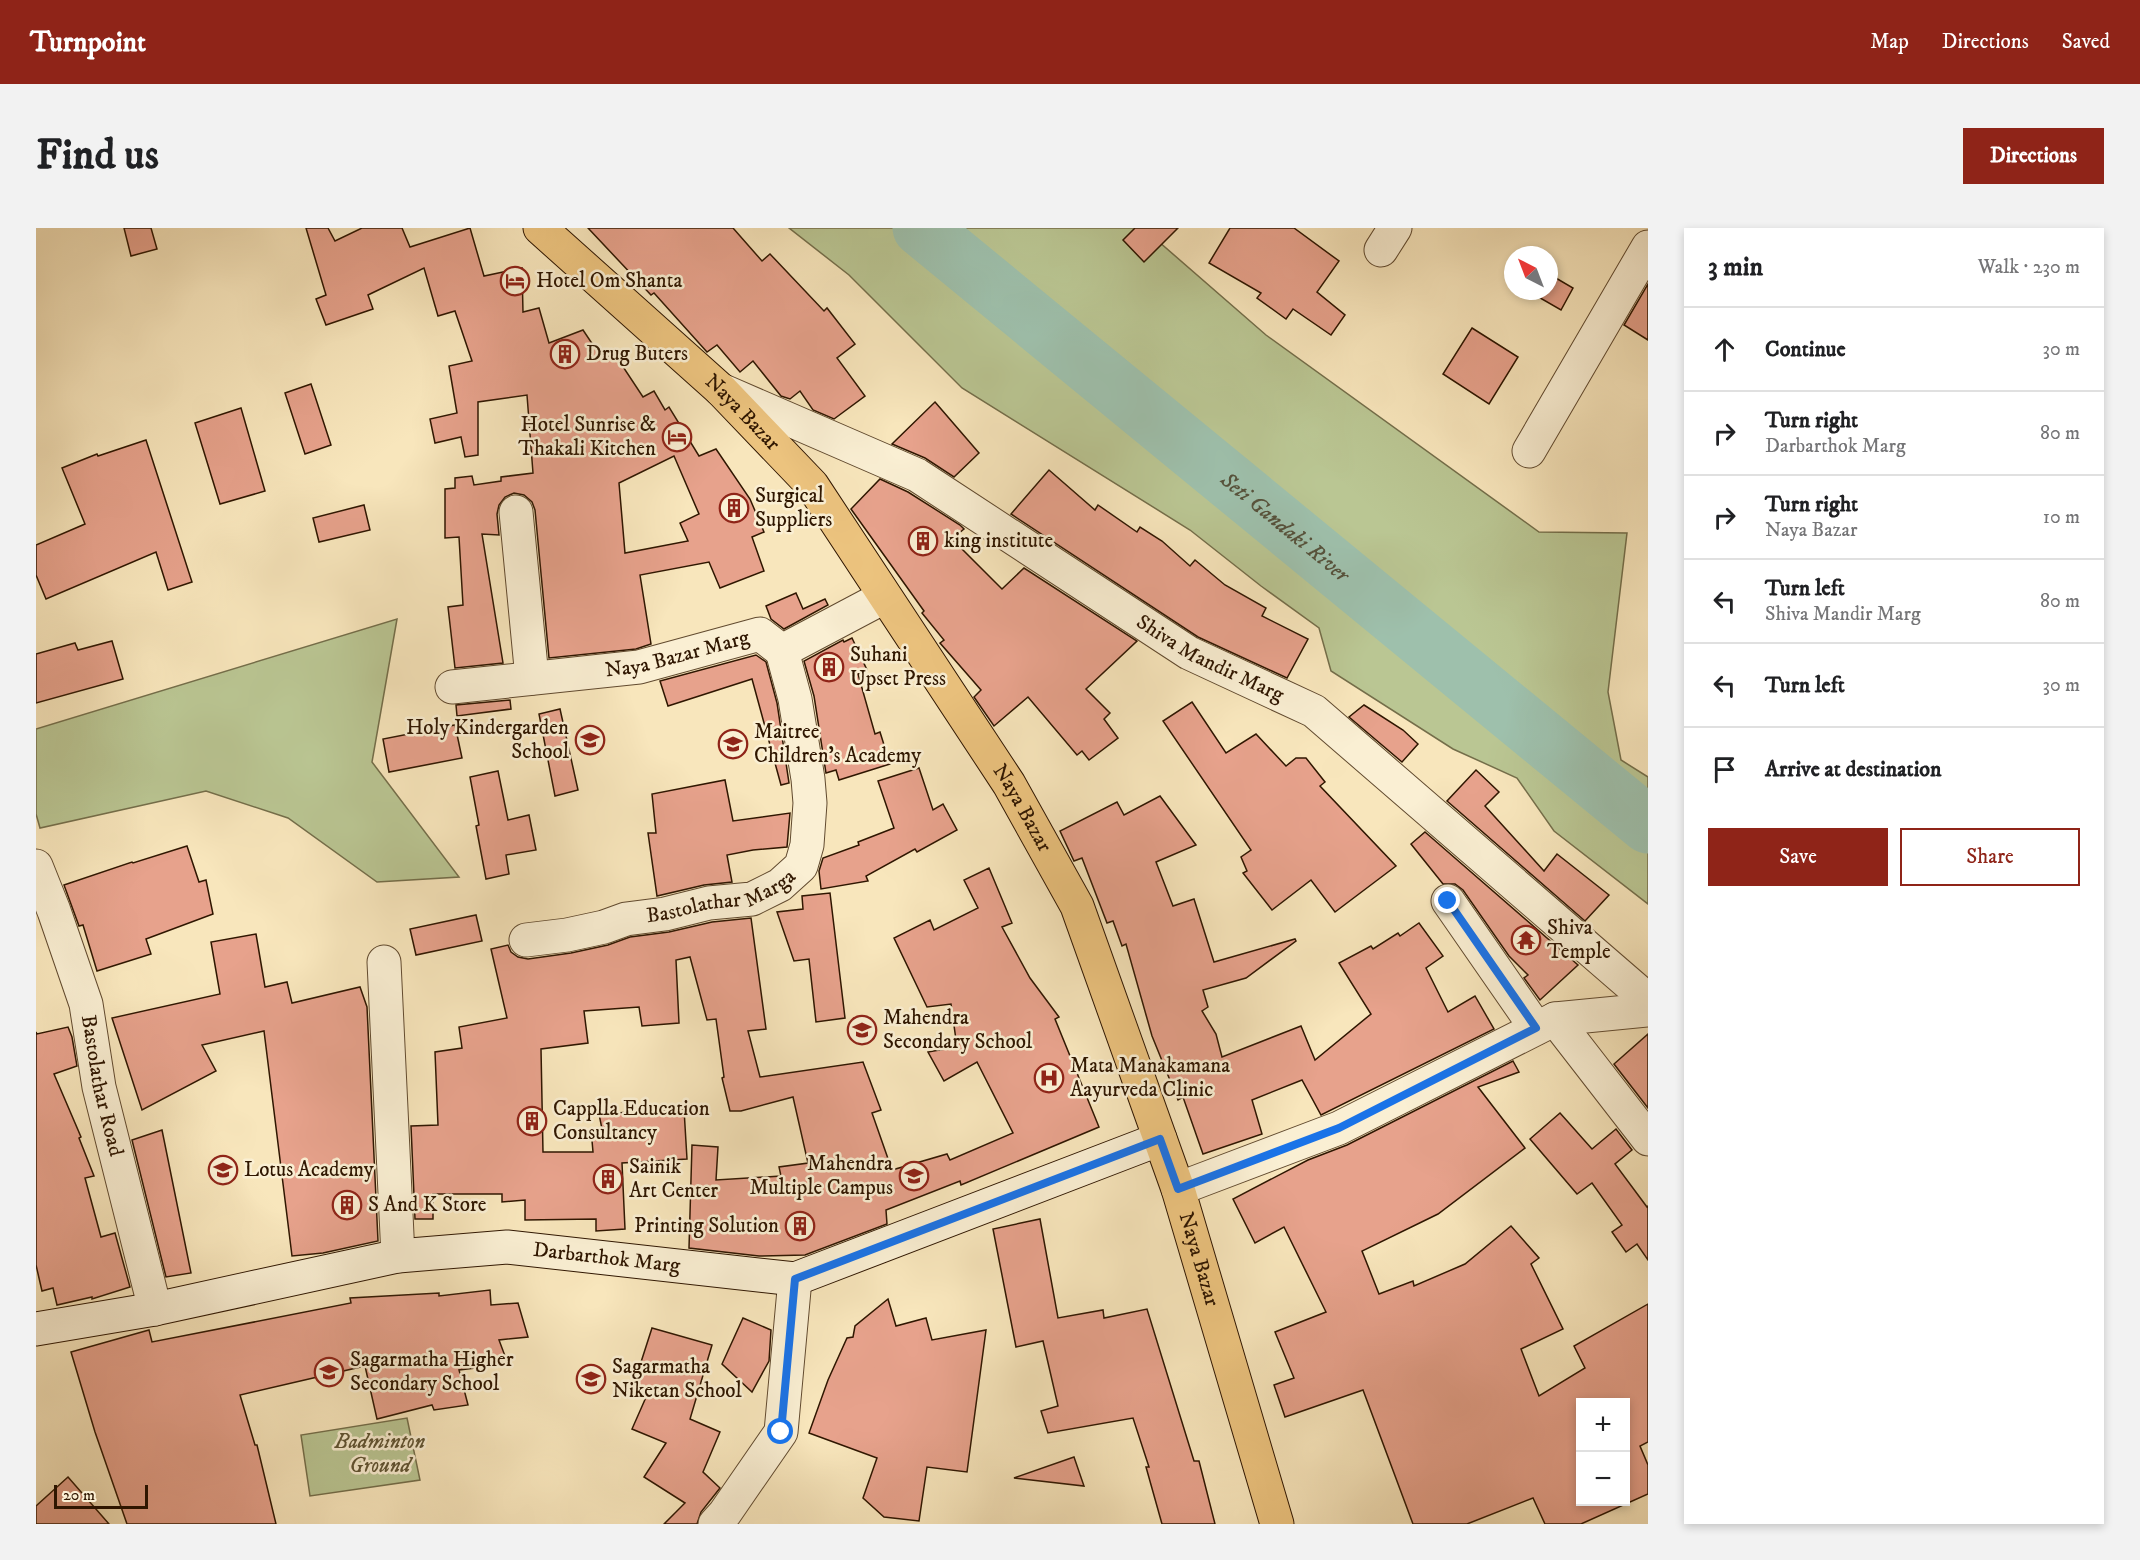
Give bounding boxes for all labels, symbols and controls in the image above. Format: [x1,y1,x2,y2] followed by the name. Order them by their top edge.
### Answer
[30,25,146,60] text: Turnpoint
[1870,29,1909,55] text: Map
[1942,29,2029,55] text: Directions
[2062,29,2110,55] text: Saved
[1963,128,2104,184] button: Directions
[36,130,159,182] text: Find us
[1504,246,1558,300] north arrow
[1708,251,1763,284] text: 3 min
[1978,255,2080,280] text: Walk · 230 m
[499,265,531,297] hotel icon: Hotel Om Shanta
[536,268,682,294] place label: Hotel Om Shanta
[1708,333,1741,366] icon: ahead
[1765,336,1846,363] text: Continue
[2042,337,2080,362] text: 30 m
[549,338,581,370] building icon: Drug Buters
[586,341,688,367] place label: Drug Buters
[699,369,786,457] street label: Naya Bazar
[1765,407,1858,434] text: Turn right
[518,412,656,462] place label: Hotel Sunrise & Thakali Kitchen
[1708,417,1741,450] icon: right
[661,421,693,453] hotel icon: Hotel Sunrise & Thakali Kitchen
[2040,421,2080,446] text: 80 m
[1765,434,1906,459] text: Darbarthok Marg
[1214,465,1357,589] water label: Seti Gandaki River
[755,483,832,533] place label: Surgical Suppliers
[1765,491,1858,518] text: Turn right
[718,492,750,524] building icon: Surgical Suppliers
[1708,501,1741,534] icon: right
[2043,505,2080,530] text: 10 m
[1765,518,1857,543] text: Naya Bazar
[907,525,939,557] building icon: king institute
[944,528,1054,554] place label: king institute
[1765,575,1845,602] text: Turn left
[1708,585,1741,618] icon: left
[2040,589,2080,614] text: 80 m
[1765,602,1921,627] text: Shiva Mandir Marg
[1131,609,1289,709] street label: Shiva Mandir Marg
[604,624,753,684] street label: Naya Bazar Marg
[850,642,946,692] place label: Suhani Upset Press
[813,651,845,683] building icon: Suhani Upset Press
[1708,669,1741,702] icon: left
[1765,672,1845,699] text: Turn left
[2042,673,2080,698] text: 30 m
[406,715,570,765] place label: Holy Kindergarden School
[754,719,922,769] place label: Maitree Children's Academy
[574,724,606,756] school or university icon: Holy Kindergarden School
[717,728,749,760] school or university icon: Maitree Children's Academy
[1708,753,1741,786] icon: arrive
[1765,756,1942,783] text: Arrive at destination
[987,759,1057,857] street label: Naya Bazar
[1708,828,1888,886] button: Save
[1900,828,2080,886] button: Share
[645,864,801,929] street label: Bastolathar Marga
[1434,887,1460,913] route end
[1547,915,1611,965] place label: Shiva Temple
[1510,924,1542,956] temple icon: Shiva Temple
[883,1005,1033,1055] place label: Mahendra Secondary School
[75,1013,129,1160] street label: Bastolathar Road
[846,1014,878,1046] school or university icon: Mahendra Secondary School
[1070,1053,1230,1103] place label: Mata Manakamana Aayurveda Clinic
[1033,1062,1065,1094] hospital icon: Mata Manakamana Aayurveda Clinic
[553,1096,710,1146] place label: Capplla Education Consultancy
[516,1105,548,1137] building icon: Capplla Education Consultancy
[749,1151,893,1201] place label: Mahendra Multiple Campus
[207,1154,239,1186] school or university icon: Lotus Academy
[629,1154,718,1204] place label: Sainik Art Center
[244,1157,375,1183] place label: Lotus Academy
[898,1160,930,1192] school or university icon: Mahendra Multiple Campus
[592,1163,624,1195] building icon: Sainik Art Center
[331,1189,363,1221] building icon: S And K Store
[368,1192,487,1218] place label: S And K Store
[1173,1209,1225,1310] street label: Naya Bazar
[784,1210,816,1242] building icon: Printing Solution
[634,1213,779,1239] place label: Printing Solution
[532,1237,682,1279] street label: Darbarthok Marg
[350,1347,514,1397] place label: Sagarmatha Higher Secondary School
[612,1354,742,1404] place label: Sagarmatha Niketan School
[313,1356,345,1388] school or university icon: Sagarmatha Higher Secondary School
[575,1363,607,1395] school or university icon: Sagarmatha Niketan School
[1576,1398,1630,1506] map controls
[1576,1398,1630,1452] button: +
[767,1418,793,1444] route start
[334,1429,425,1479] park label: Badminton Ground
[1576,1452,1630,1506] button: −
[54,1482,148,1510] scale bar
[63,1485,95,1505] text: 20 m

